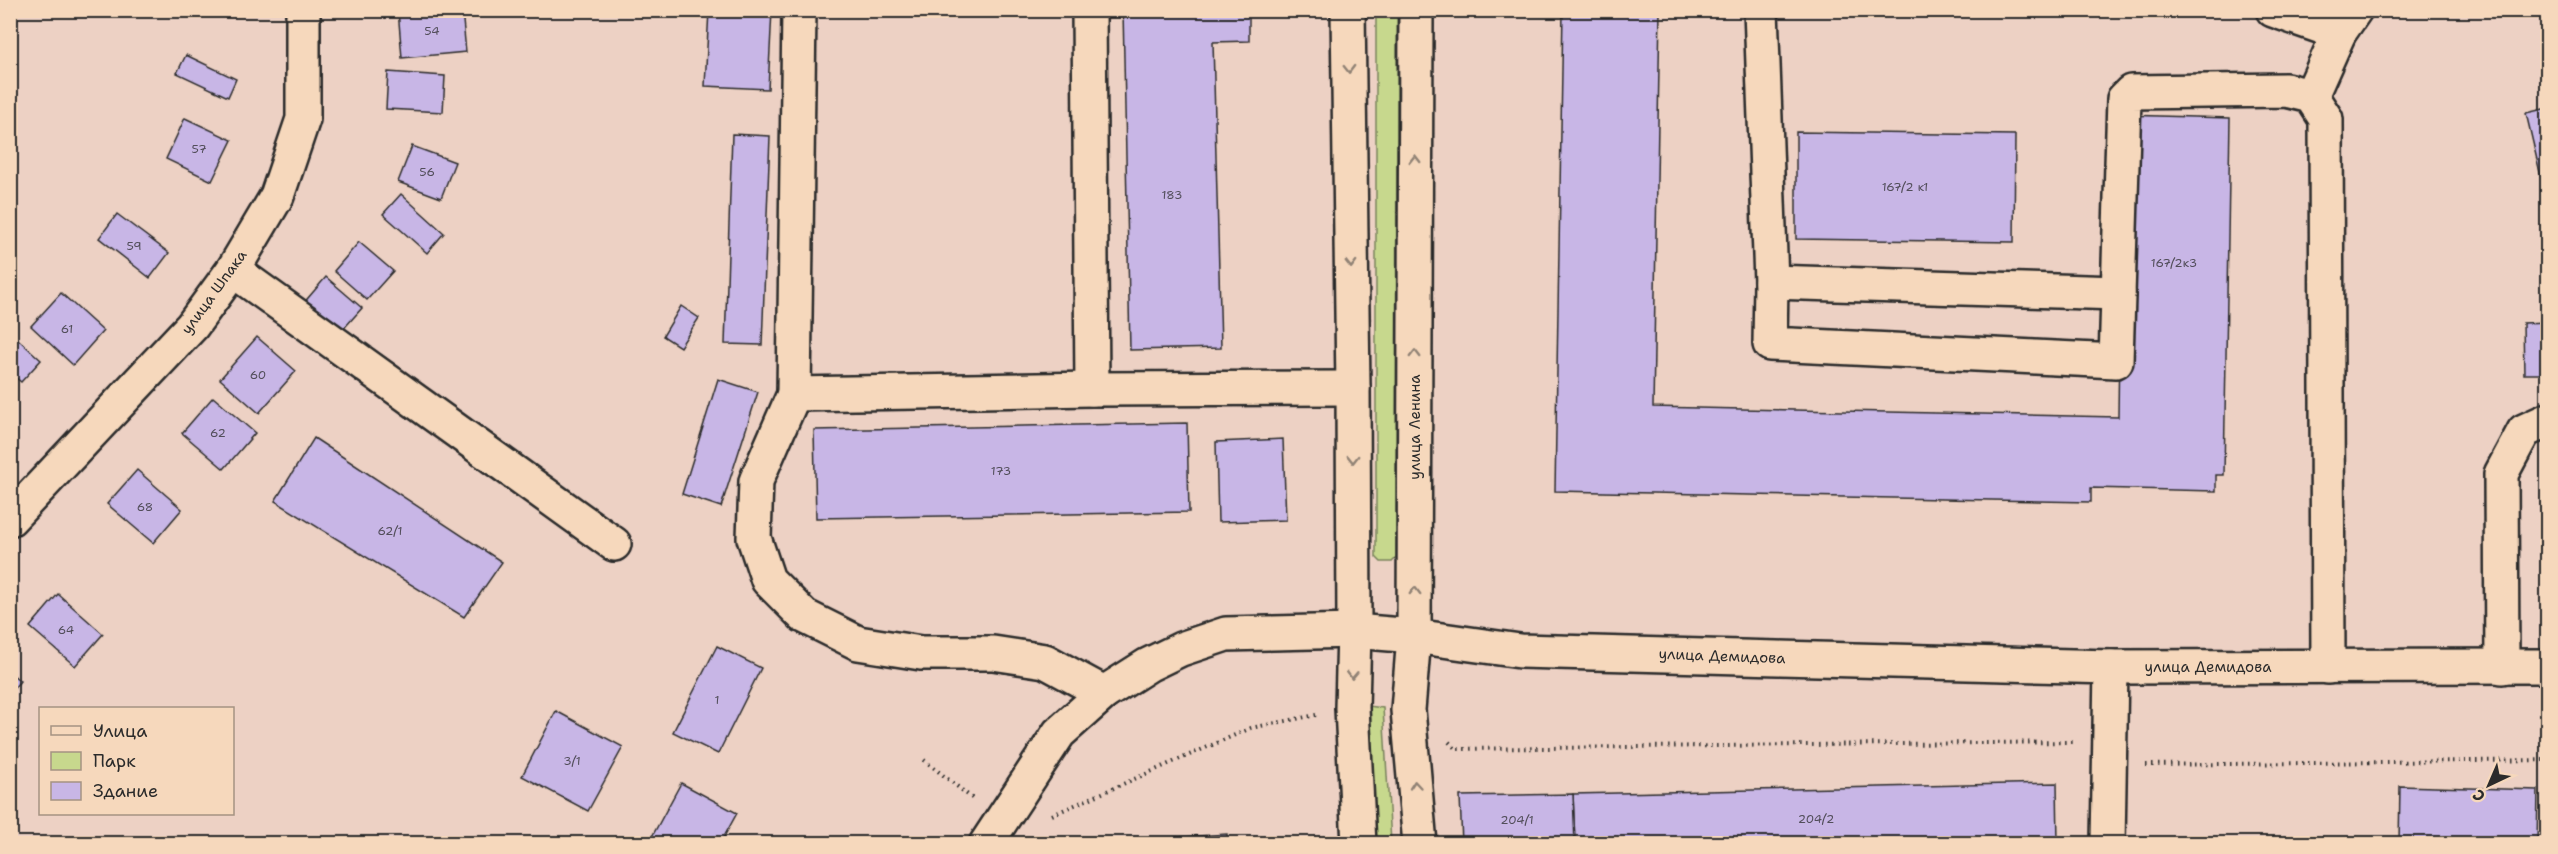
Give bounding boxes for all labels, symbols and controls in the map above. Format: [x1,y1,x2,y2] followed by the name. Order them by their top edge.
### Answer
[424,23,440,39] house number: 54
[1343,64,1355,73] one-way arrow
[191,141,207,157] house number: 57
[1409,154,1421,163] one-way arrow
[419,164,435,180] house number: 56
[1882,179,1928,195] house number: 167/2 к1
[1162,187,1182,203] house number: 183
[126,238,142,254] house number: 59
[177,245,252,338] street label: улица Шпака
[2151,255,2197,271] house number: 167/2к3
[1345,259,1357,268] one-way arrow
[61,321,73,337] house number: 61
[1409,349,1421,358] one-way arrow
[250,367,266,383] house number: 60
[1405,374,1425,480] street label: улица Ленина
[210,425,226,441] house number: 62
[1347,454,1359,463] one-way arrow
[991,463,1011,479] house number: 173
[137,499,153,515] house number: 68
[377,523,403,539] house number: 62/1
[1409,586,1421,595] one-way arrow
[58,622,74,638] house number: 64
[1658,644,1786,668] street label: улица Демидова
[2145,657,2272,677] street label: улица Демидова
[1346,670,1359,679] one-way arrow
[714,692,720,708] house number: 1
[39,707,234,815] legend
[93,719,147,743] text: Улица
[93,749,136,773] text: Парк
[563,753,581,769] house number: 3/1
[2459,755,2519,815] north arrow
[93,779,158,803] text: Здание
[1408,781,1421,790] one-way arrow
[2468,784,2490,806] text: С
[1798,811,1834,827] house number: 204/2
[1500,812,1534,828] house number: 204/1

